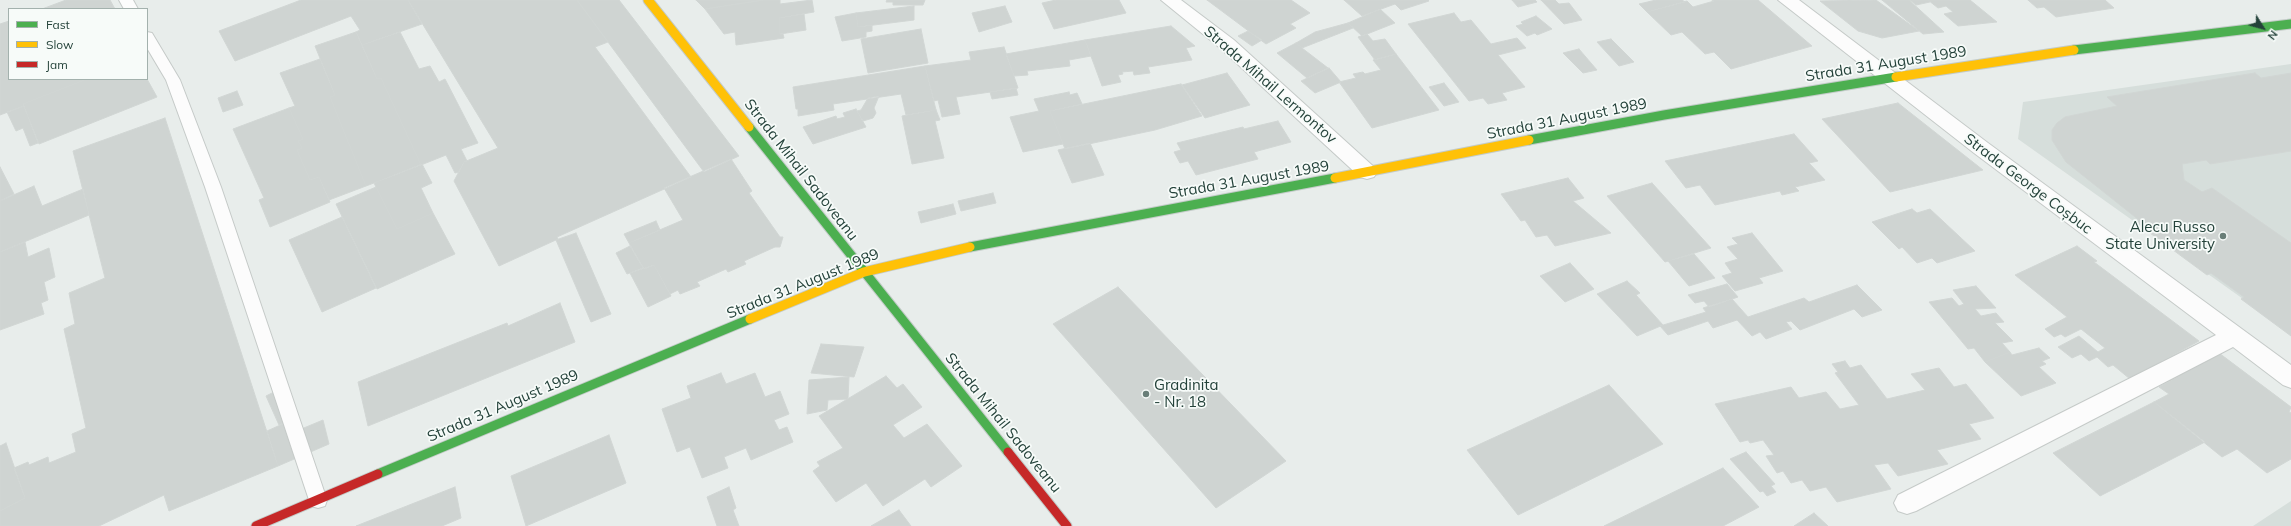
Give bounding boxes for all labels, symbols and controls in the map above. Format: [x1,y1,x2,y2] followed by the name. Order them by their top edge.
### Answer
[8,8,148,80] legend
[2243,8,2283,48] north arrow
[46,17,70,32] text: Fast
[1200,22,1340,148] street label: Strada Mihail Lermontov
[2264,28,2281,43] text: N
[46,37,74,52] text: Slow
[1804,42,1968,86] street label: Strada 31 August 1989
[46,57,68,72] text: Jam
[1485,95,1649,143] street label: Strada 31 August 1989
[740,96,862,244] street label: Strada Mihail Sadoveanu
[1960,130,2096,238] street label: Strada George Coșbuc
[1167,157,1331,203] street label: Strada 31 August 1989
[2105,218,2215,253] place label: Alecu Russo State University
[2218,231,2228,241] marker: Alecu Russo State University
[724,245,882,323] street label: Strada 31 August 1989
[941,350,1065,496] street label: Strada Mihail Sadoveanu
[425,366,581,446] street label: Strada 31 August 1989
[1154,376,1219,411] place label: Gradinita - Nr. 18
[1141,389,1151,399] marker: Gradinita - Nr. 18

